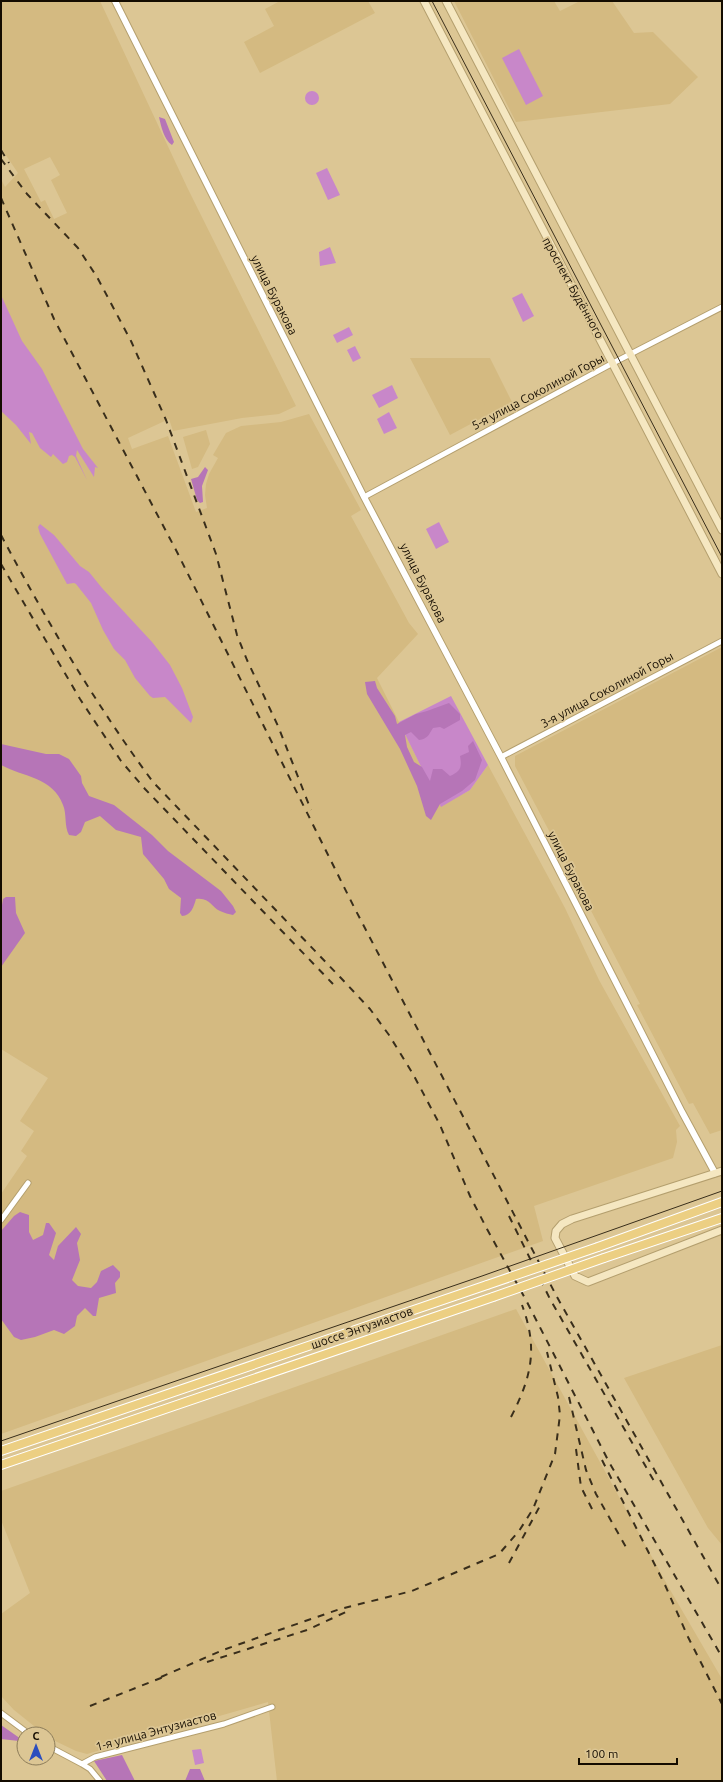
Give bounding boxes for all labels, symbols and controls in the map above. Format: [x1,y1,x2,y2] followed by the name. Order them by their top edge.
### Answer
[540,235,607,341] street label: проспект Будённого
[249,253,300,337] street label: улица Буракова
[469,351,606,432] street label: 5-я улица Соколиной Горы
[398,541,449,625] street label: улица Буракова
[538,649,675,730] street label: 3-я улица Соколиной Горы
[546,829,597,913] street label: улица Буракова
[309,1304,414,1351] street label: шоссе Энтузиастов
[94,1708,218,1753] street label: 1-я улица Энтузиастов
[16,1726,56,1766] north arrow
[32,1730,40,1742] text: С
[579,1740,677,1766] scale bar
[585,1747,618,1760] text: 100 m

